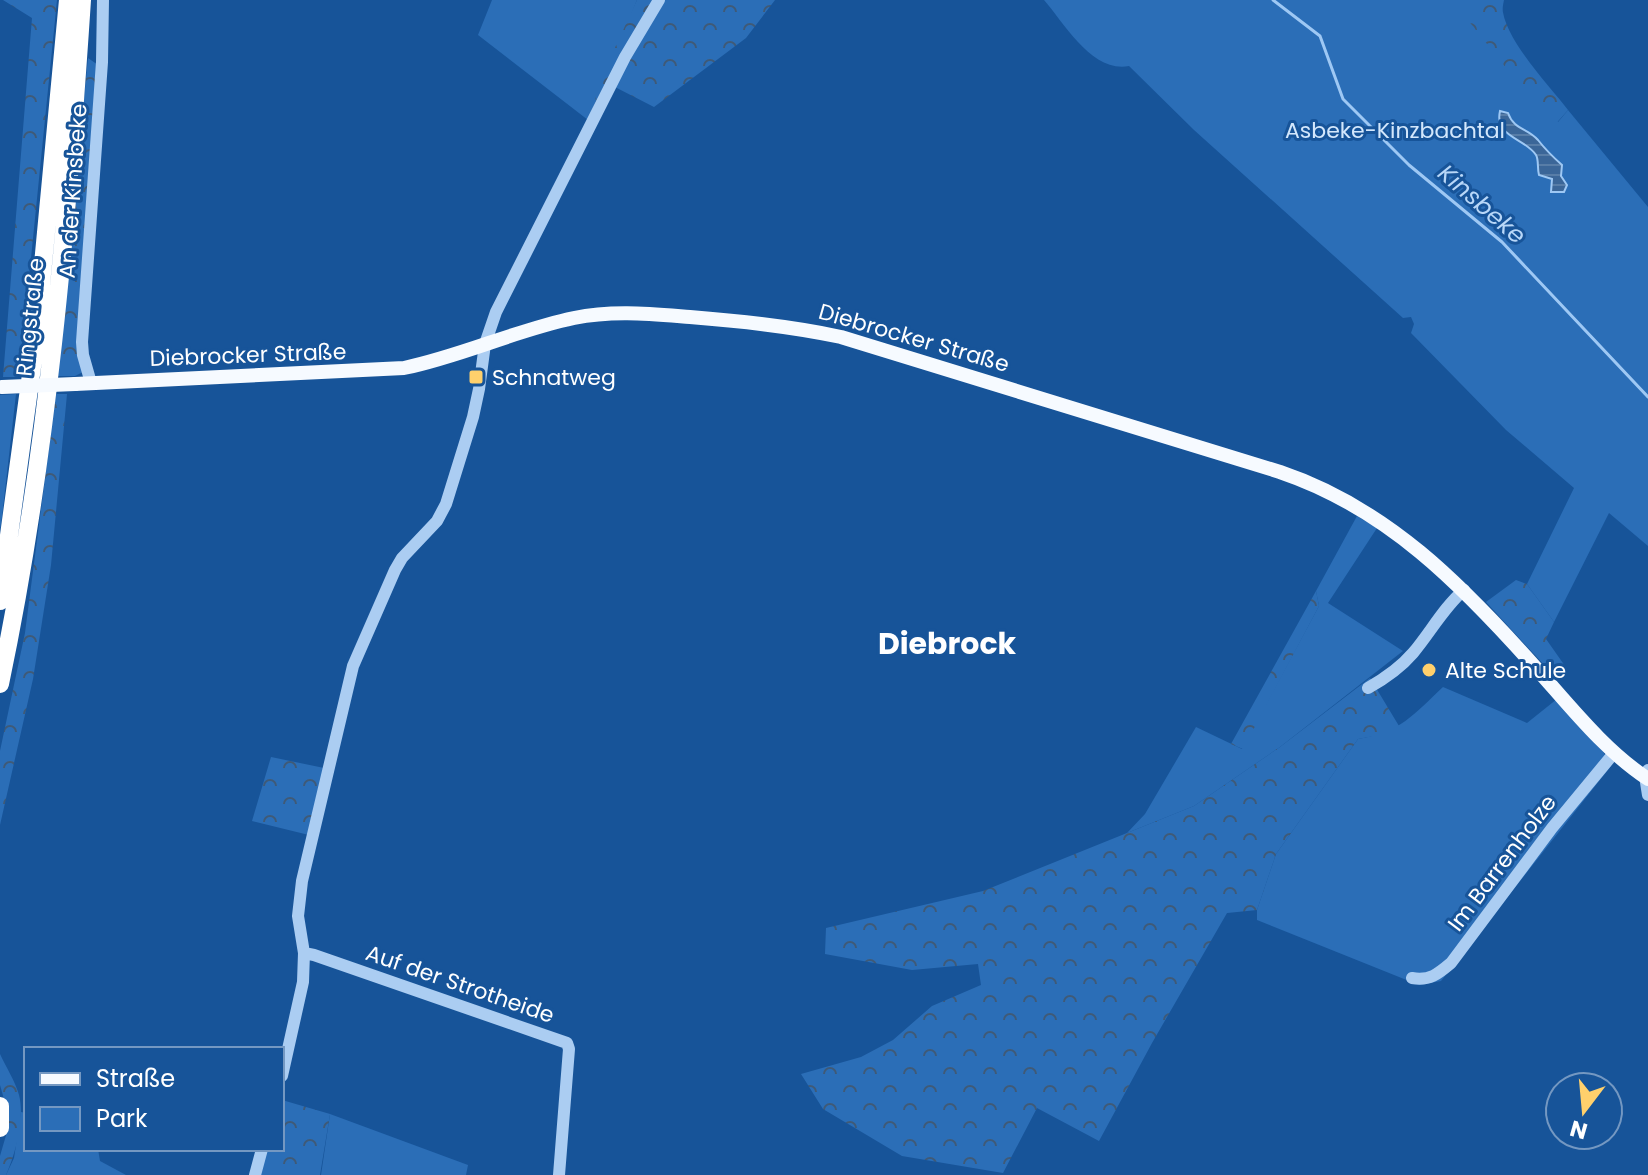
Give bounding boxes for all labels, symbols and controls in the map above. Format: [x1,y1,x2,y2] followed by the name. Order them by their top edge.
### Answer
[51,103,95,279] street label: An der Kinsbeke
[1285,115,1505,146] park label: Asbeke-Kinzbachtal
[1431,157,1533,251] water label: Kinsbeke
[8,256,52,378] street label: Ringstraße
[815,296,1013,380] street label: Diebrocker Straße
[149,336,347,374] street label: Diebrocker Straße
[492,362,616,393] place label: Schnatweg
[467,368,485,386] marker: Schnatweg
[878,622,1017,665] district label: Diebrock
[1445,655,1566,686] place label: Alte Schule
[1420,661,1438,679] marker: Alte Schule
[1440,788,1564,938] street label: Im Barrenholze
[362,937,558,1031] street label: Auf der Strotheide
[24,1047,284,1151] legend
[96,1062,175,1095] text: Straße
[1544,1071,1624,1151] north arrow
[96,1102,148,1135] text: Park
[1566,1113,1591,1147] text: N

